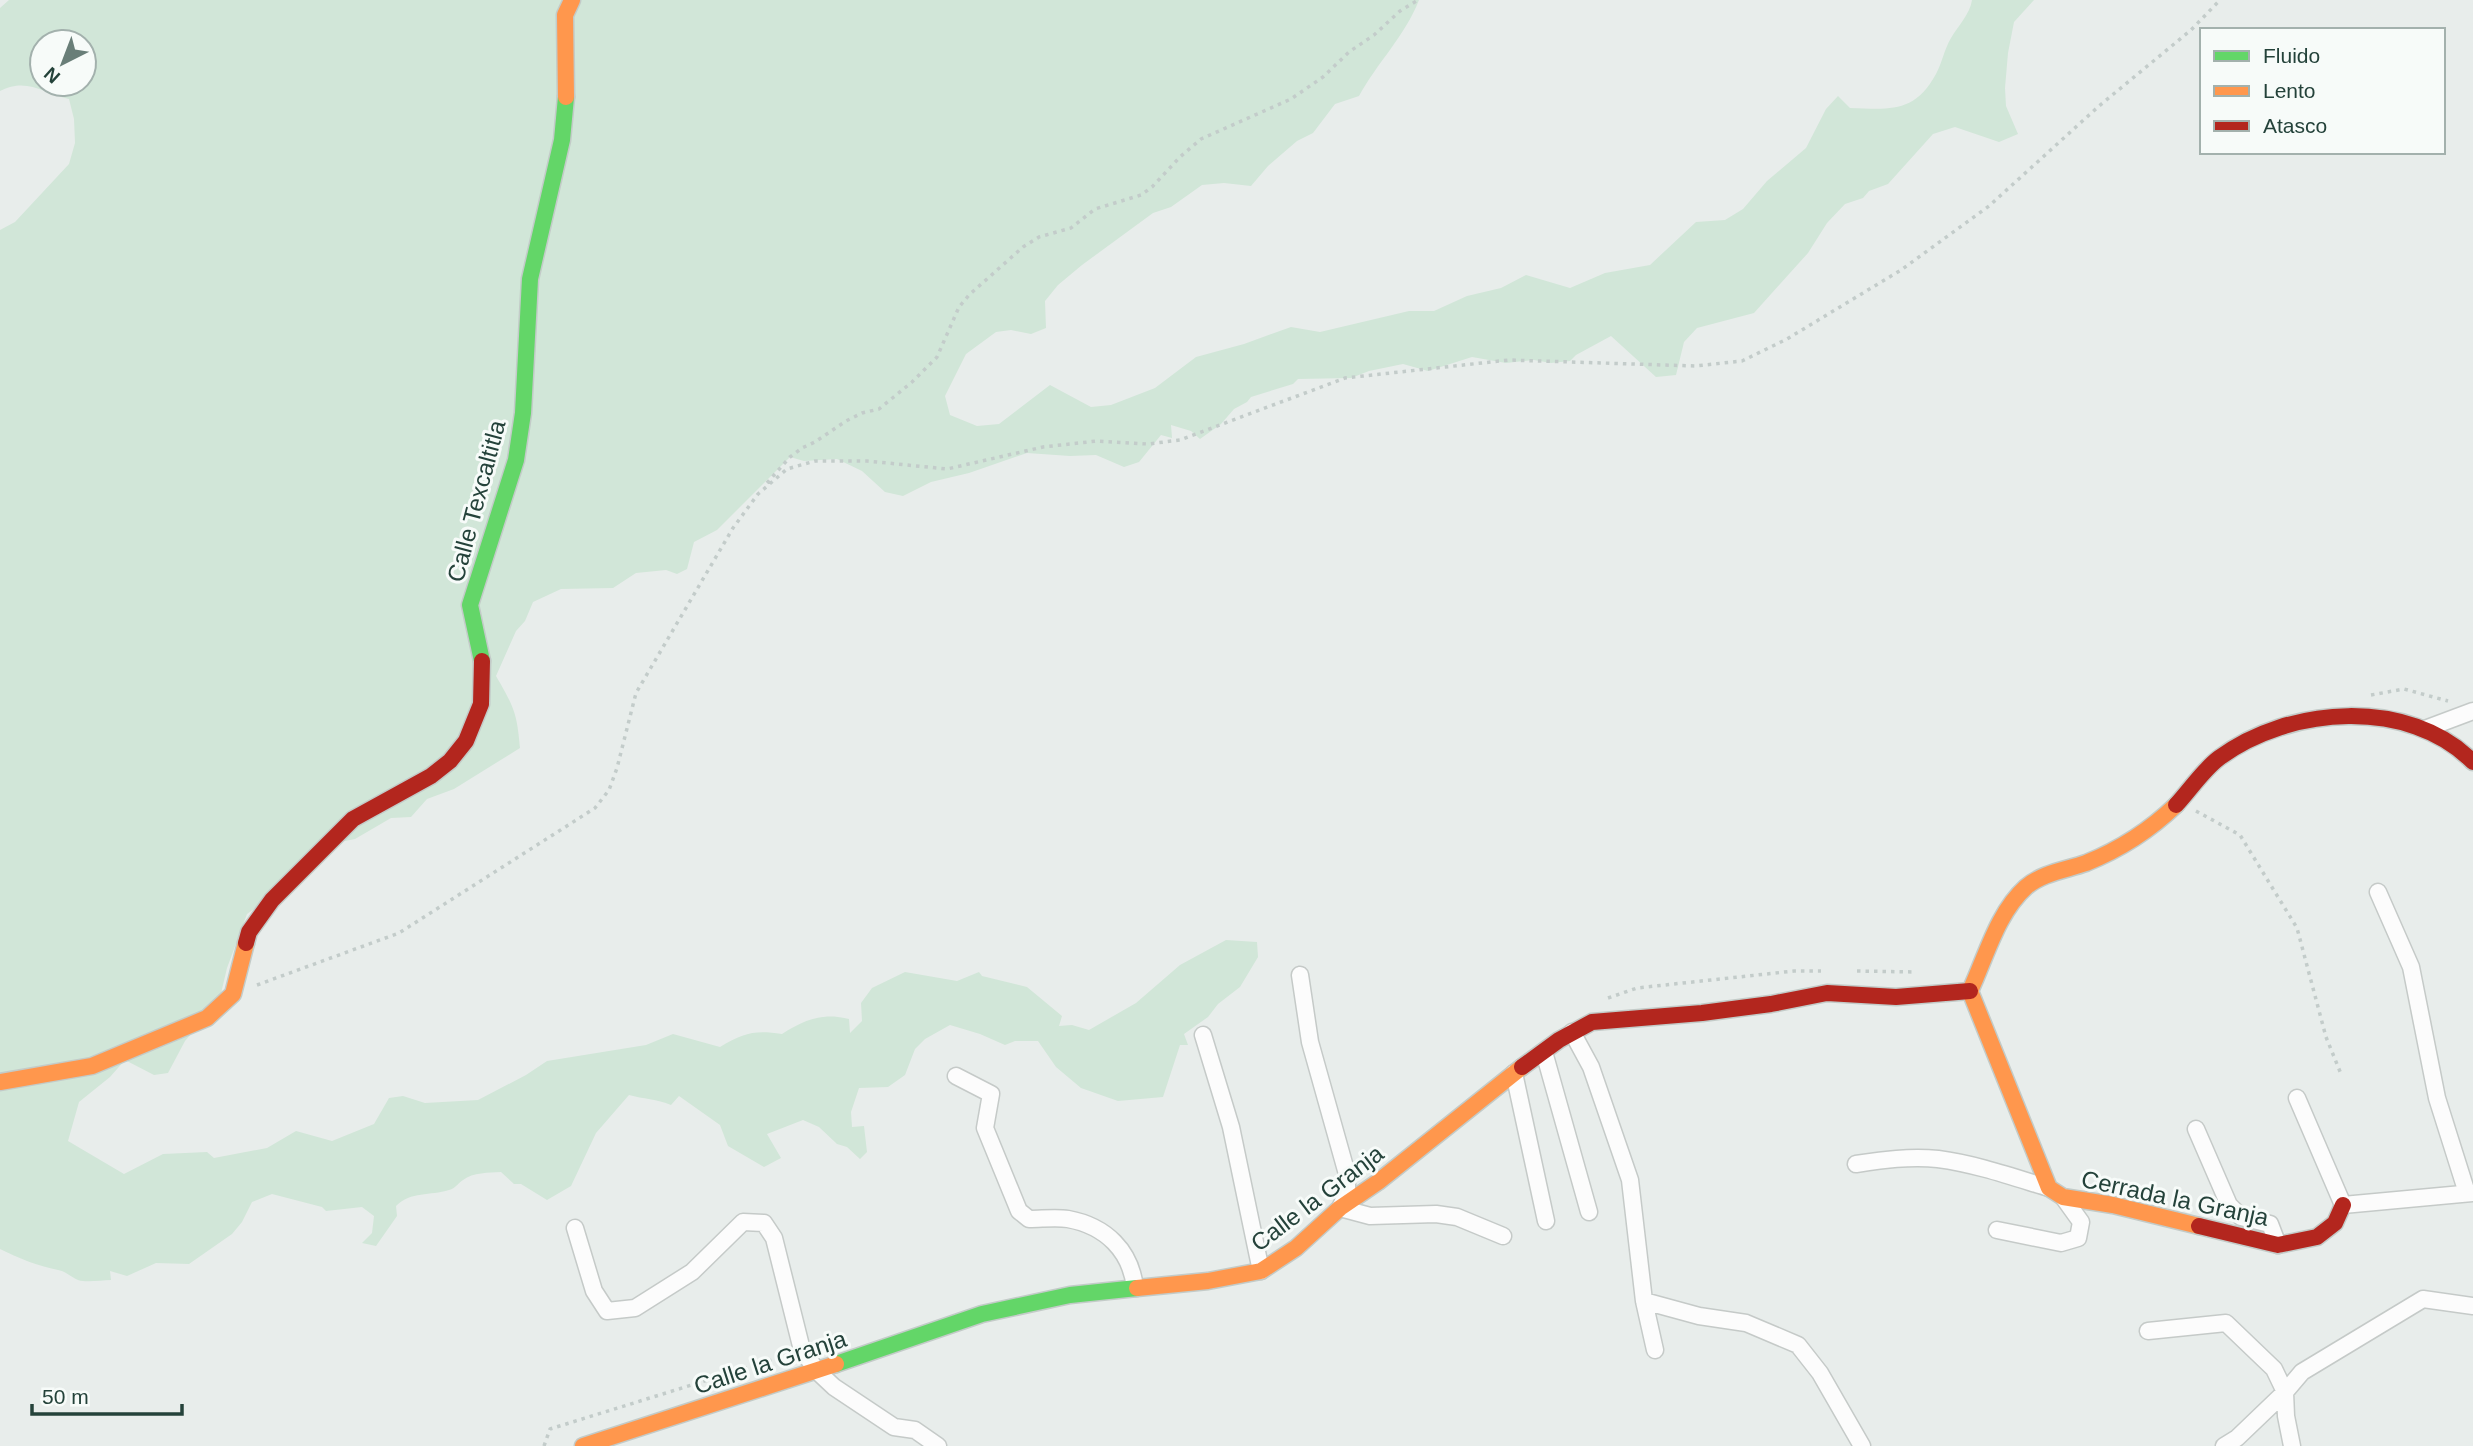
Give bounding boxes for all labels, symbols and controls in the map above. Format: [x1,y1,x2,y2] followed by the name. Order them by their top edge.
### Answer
[28,28,98,98] north arrow
[2200,28,2445,154] legend
[2263,44,2320,67] text: Fluido
[40,63,64,88] text: N
[2263,79,2316,102] text: Lento
[2263,114,2327,137] text: Atasco
[441,417,511,585] street label: Calle Texcaltitla
[1245,1139,1389,1257] street label: Calle la Granja
[2079,1165,2272,1231] street label: Cerrada la Granja
[690,1324,850,1399] street label: Calle la Granja
[32,1372,182,1416] scale bar
[42,1385,89,1408] text: 50 m

